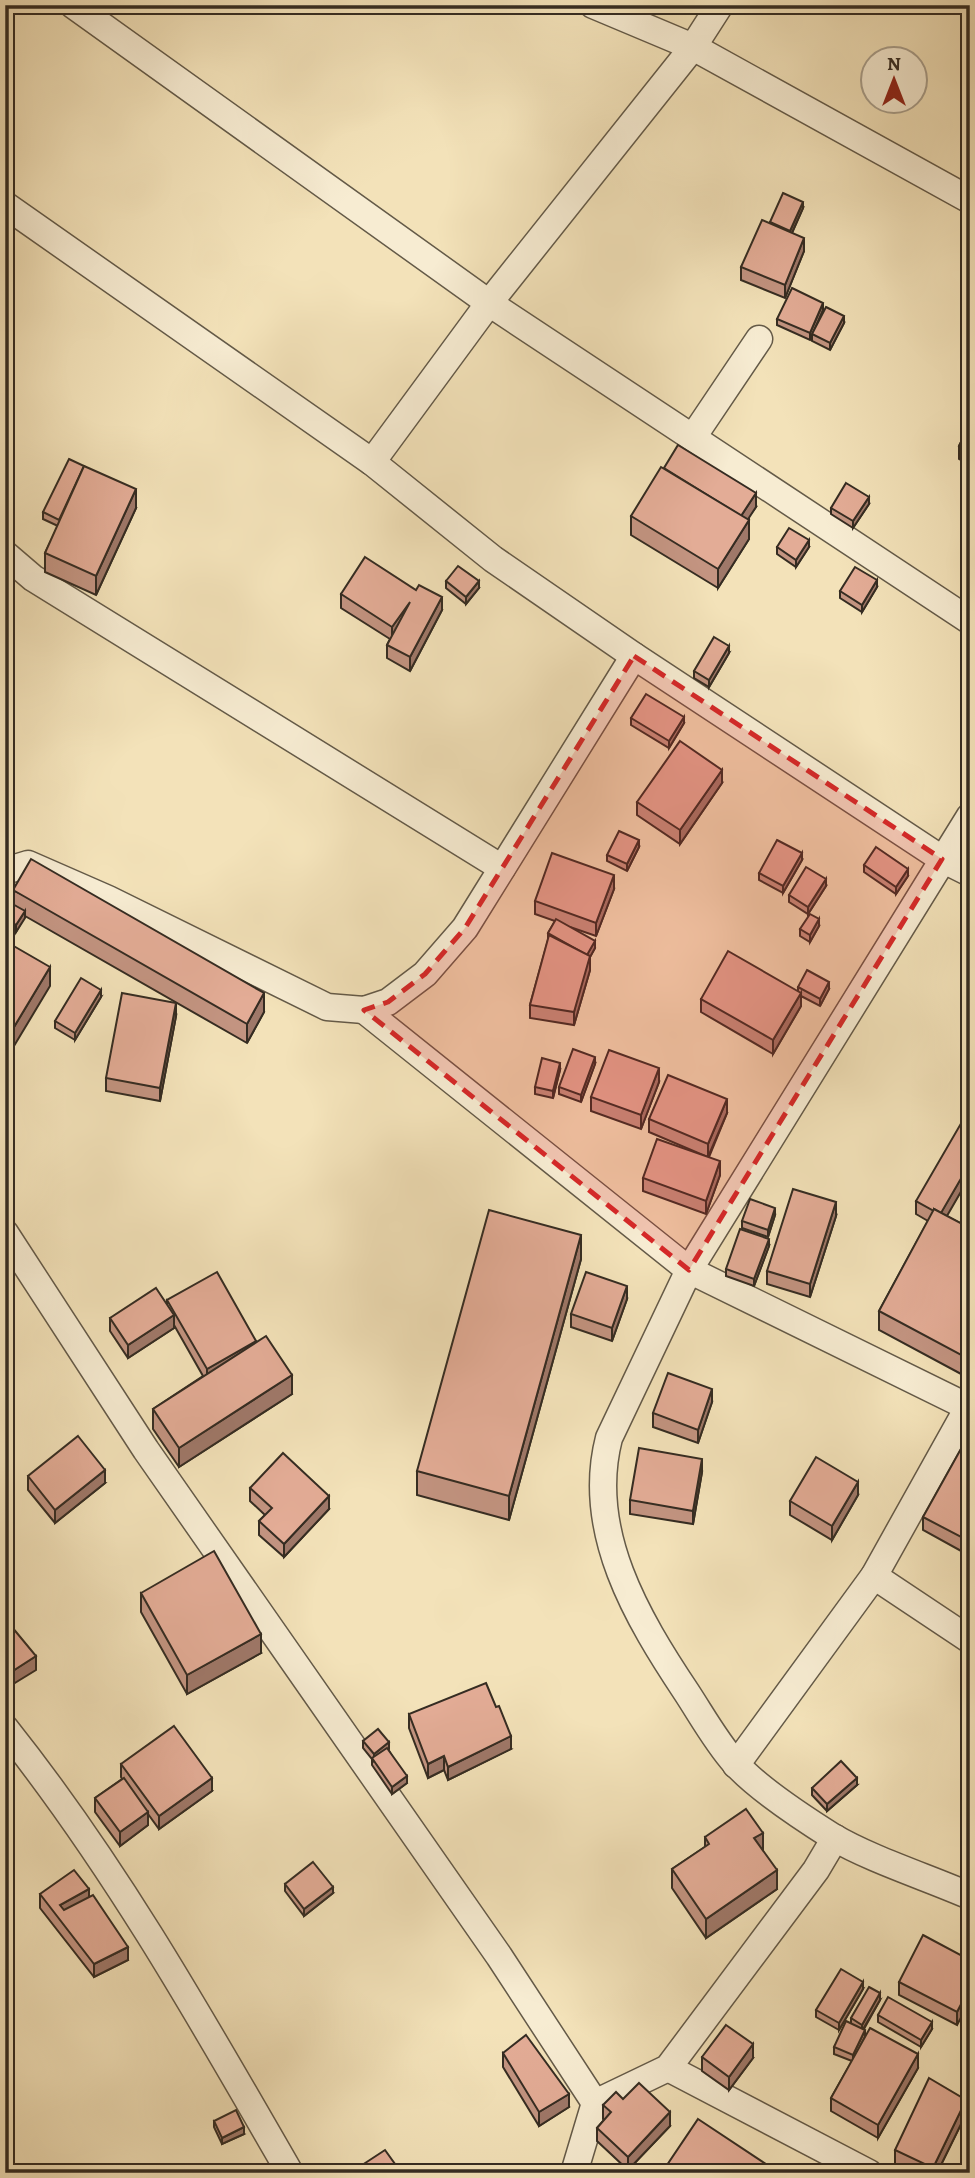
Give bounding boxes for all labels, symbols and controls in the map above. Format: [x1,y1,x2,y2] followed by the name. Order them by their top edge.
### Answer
[860,46,930,116] north arrow
[887,51,901,77] text: N

